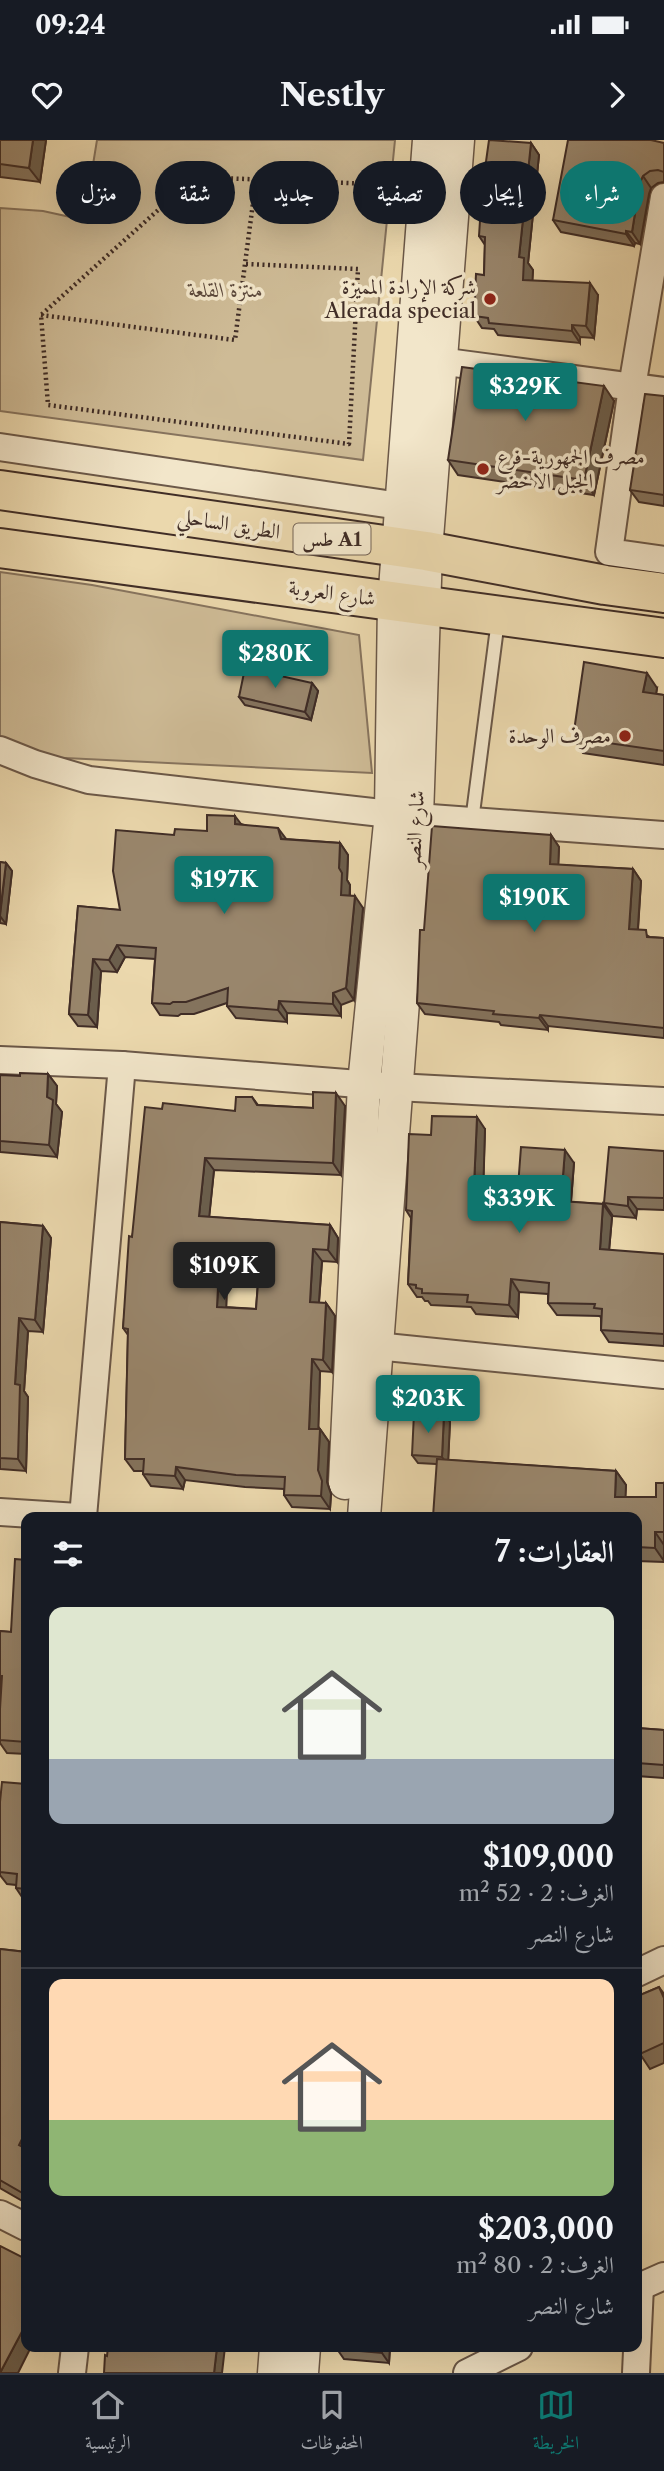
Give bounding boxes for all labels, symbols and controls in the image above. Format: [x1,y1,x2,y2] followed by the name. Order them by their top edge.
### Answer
[35,9,106,41] text: 09:24
[280,75,384,114] text: Nestly
[28,76,66,114] icon: heart
[598,76,636,114] icon: forward
[56,161,141,224] chip: منزل
[155,161,235,224] chip: شقة
[249,161,339,224] chip: جديد
[353,161,446,224] chip: تصفية
[460,161,546,224] chip: إيجار
[560,161,644,224] chip: شراء
[324,274,476,323] place label: شركة الإرادة المميزة Alerada special
[187,277,263,302] park label: منتزة القلعة
[482,291,498,307] marker: شركة الإرادة المميزة Alerada special
[476,364,574,423] pin: $329K
[489,372,561,400] text: $329K
[495,444,645,496] place label: مصرف الجمهورية-فرع الجبل الاخضر
[475,461,491,477] marker: مصرف الجمهورية-فرع الجبل الاخضر
[175,503,282,552] street label: الطريق الساحلي
[294,524,370,554] road number: طس A1
[286,574,377,617] street label: شارع العروبة
[226,630,324,690] pin: $280K
[238,639,312,667] text: $280K
[508,723,611,750] place label: مصرف الوحدة
[617,728,633,744] marker: مصرف الوحدة
[400,790,435,871] street label: شارع النصر
[175,856,273,916] pin: $197K
[190,865,258,893] text: $197K
[485,874,583,934] pin: $190K
[499,883,569,911] text: $190K
[470,1176,568,1235] pin: $339K
[484,1184,554,1212] text: $339K
[175,1242,273,1302] pin: $109K
[189,1251,259,1279] text: $109K
[379,1376,477,1435] pin: $203K
[392,1384,464,1412] text: $203K
[495,1533,614,1570] text: العقارات: 7
[49,1535,87,1573] icon: filters
[269,1652,395,1778] icon: home
[483,1838,614,1875] text: $109,000
[459,1879,614,1907] text: الغرف: 2 · 52 m²
[529,1920,614,1948] text: شارع النصر
[269,2024,395,2150] icon: home
[478,2210,614,2247] text: $203,000
[456,2251,614,2279] text: الغرف: 2 · 80 m²
[529,2292,614,2320] text: شارع النصر
[85,2386,131,2461] tab: الرئيسية
[300,2386,363,2461] tab: المحفوظات
[533,2386,579,2461] tab: الخريطة

